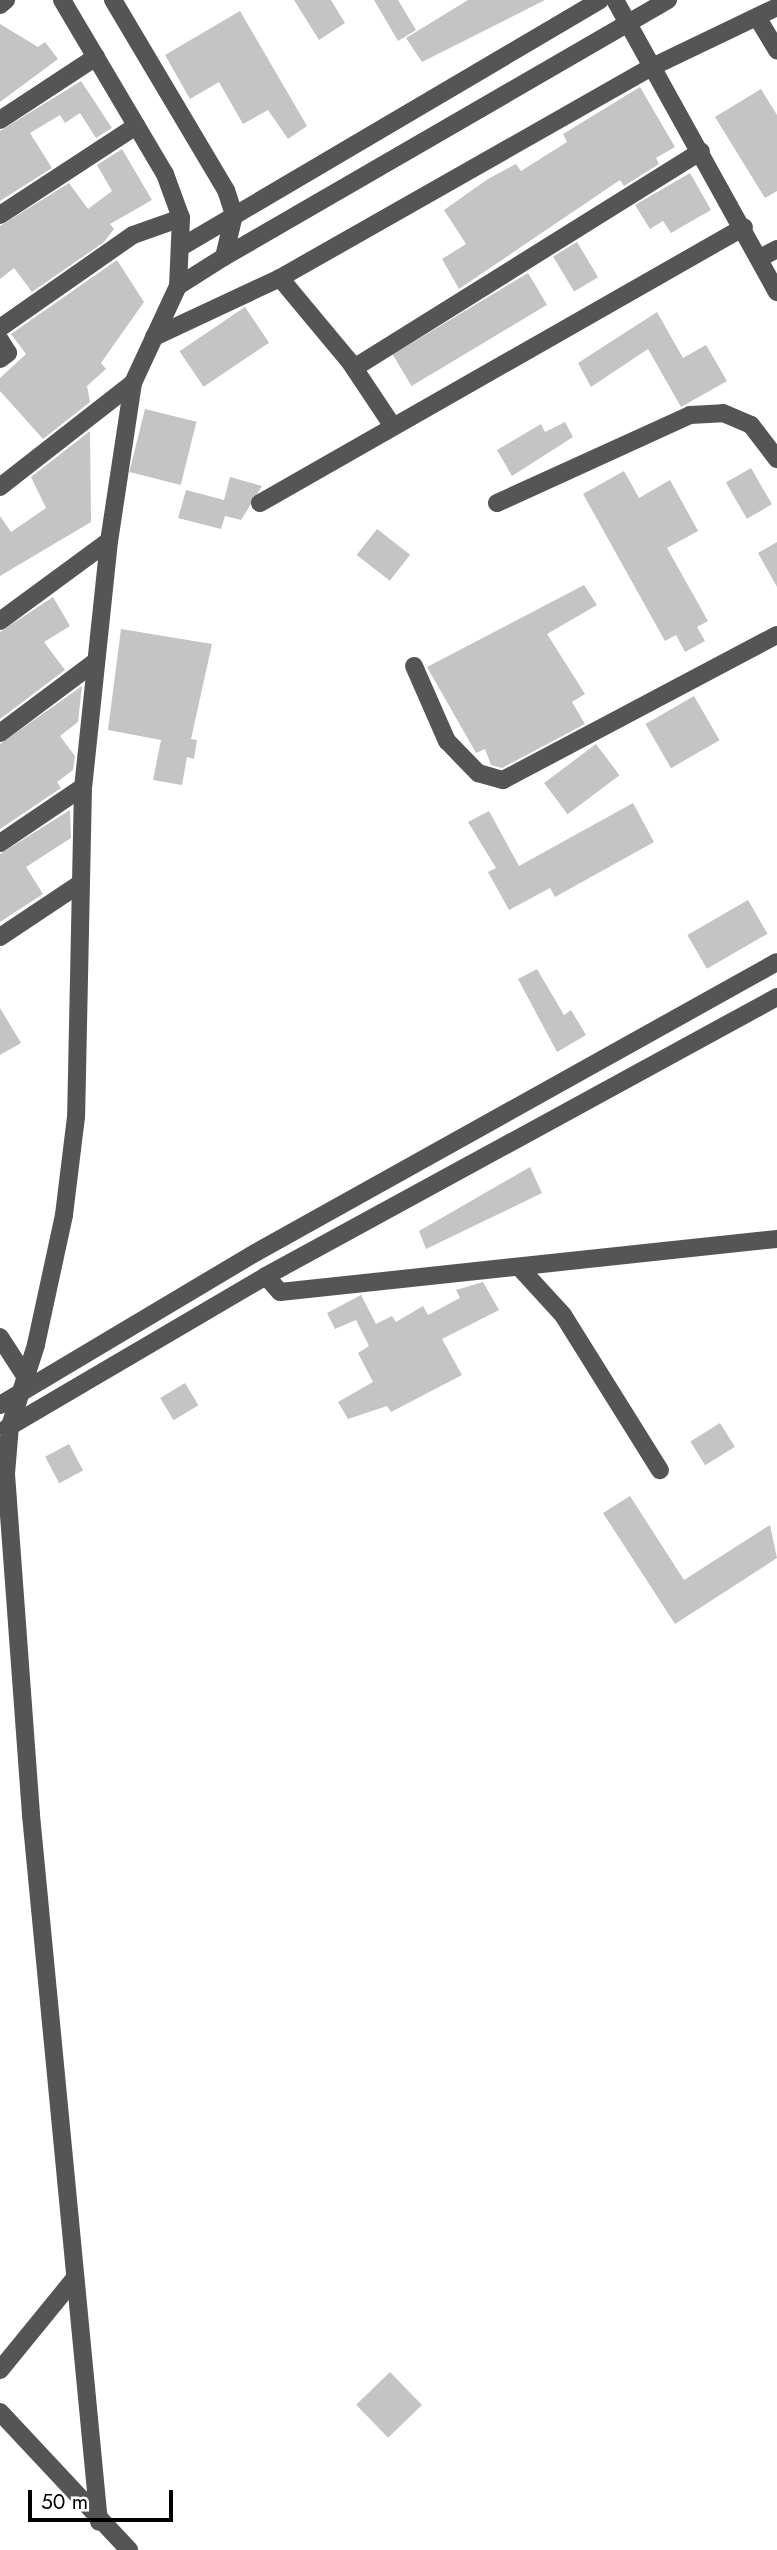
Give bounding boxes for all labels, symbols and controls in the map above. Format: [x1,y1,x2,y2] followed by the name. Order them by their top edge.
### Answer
[32,2476,177,2520] scale bar
[41,2487,88,2517] text: 50 m

